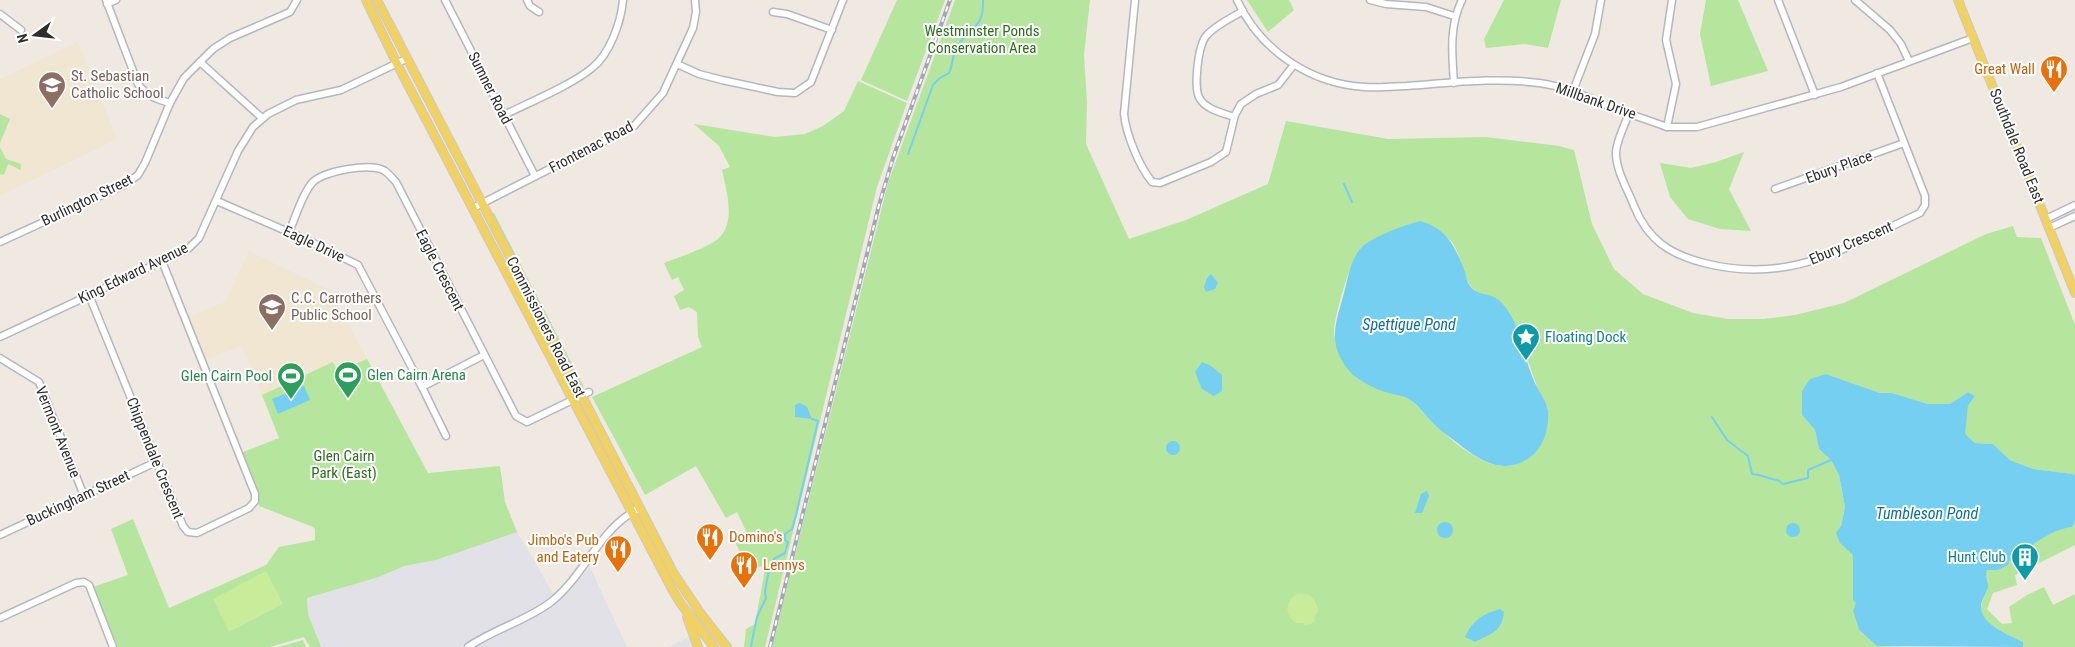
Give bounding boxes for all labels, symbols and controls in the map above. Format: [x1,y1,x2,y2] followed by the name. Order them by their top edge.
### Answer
[10,10,60,60] north arrow
[924,22,1040,57] park label: Westminster Ponds Conservation Area
[14,32,31,45] text: N
[464,49,516,127] street label: Sumner Road
[2039,54,2069,93] restaurant icon: Great Wall
[1974,60,2035,78] place label: Great Wall
[71,67,164,102] place label: St. Sebastian Catholic School
[37,70,67,109] school or university icon: St. Sebastian Catholic School
[1554,79,1638,123] street label: Millbank Drive
[1986,86,2048,206] street label: Southdale Road East
[546,117,636,177] street label: Frontenac Road
[1803,147,1875,187] street label: Ebury Place
[38,170,136,230] street label: Burlington Street
[1807,217,1895,269] street label: Ebury Crescent
[280,222,348,266] street label: Eagle Drive
[412,227,468,313] street label: Eagle Crescent
[75,239,191,307] street label: King Edward Avenue
[503,254,589,400] street label: Commissioners Road East
[291,289,382,324] place label: C.C. Carrothers Public School
[257,292,287,331] school or university icon: C.C. Carrothers Public School
[1362,315,1456,334] water label: Spettigue Pond
[1511,322,1541,361] place icon: Floating Dock
[1545,328,1626,346] place label: Floating Dock
[333,360,363,399] sports icon: Glen Cairn Arena
[276,361,306,400] sports icon: Glen Cairn Pool
[367,366,466,384] place label: Glen Cairn Arena
[181,367,272,385] place label: Glen Cairn Pool
[32,384,84,480] street label: Vermont Avenue
[122,395,188,521] street label: Chippendale Crescent
[311,447,377,482] park label: Glen Cairn Park (East)
[24,466,132,530] street label: Buckingham Street
[1876,504,1979,523] water label: Tumbleson Pond
[695,522,725,561] restaurant icon: Domino's
[729,528,783,546] place label: Domino's
[528,531,599,566] place label: Jimbo's Pub and Eatery
[603,534,633,573] restaurant icon: Jimbo's Pub and Eatery
[2010,542,2040,581] building icon: Hunt Club
[1948,548,2006,566] place label: Hunt Club
[729,550,759,589] restaurant icon: Lennys
[763,556,805,574] place label: Lennys

